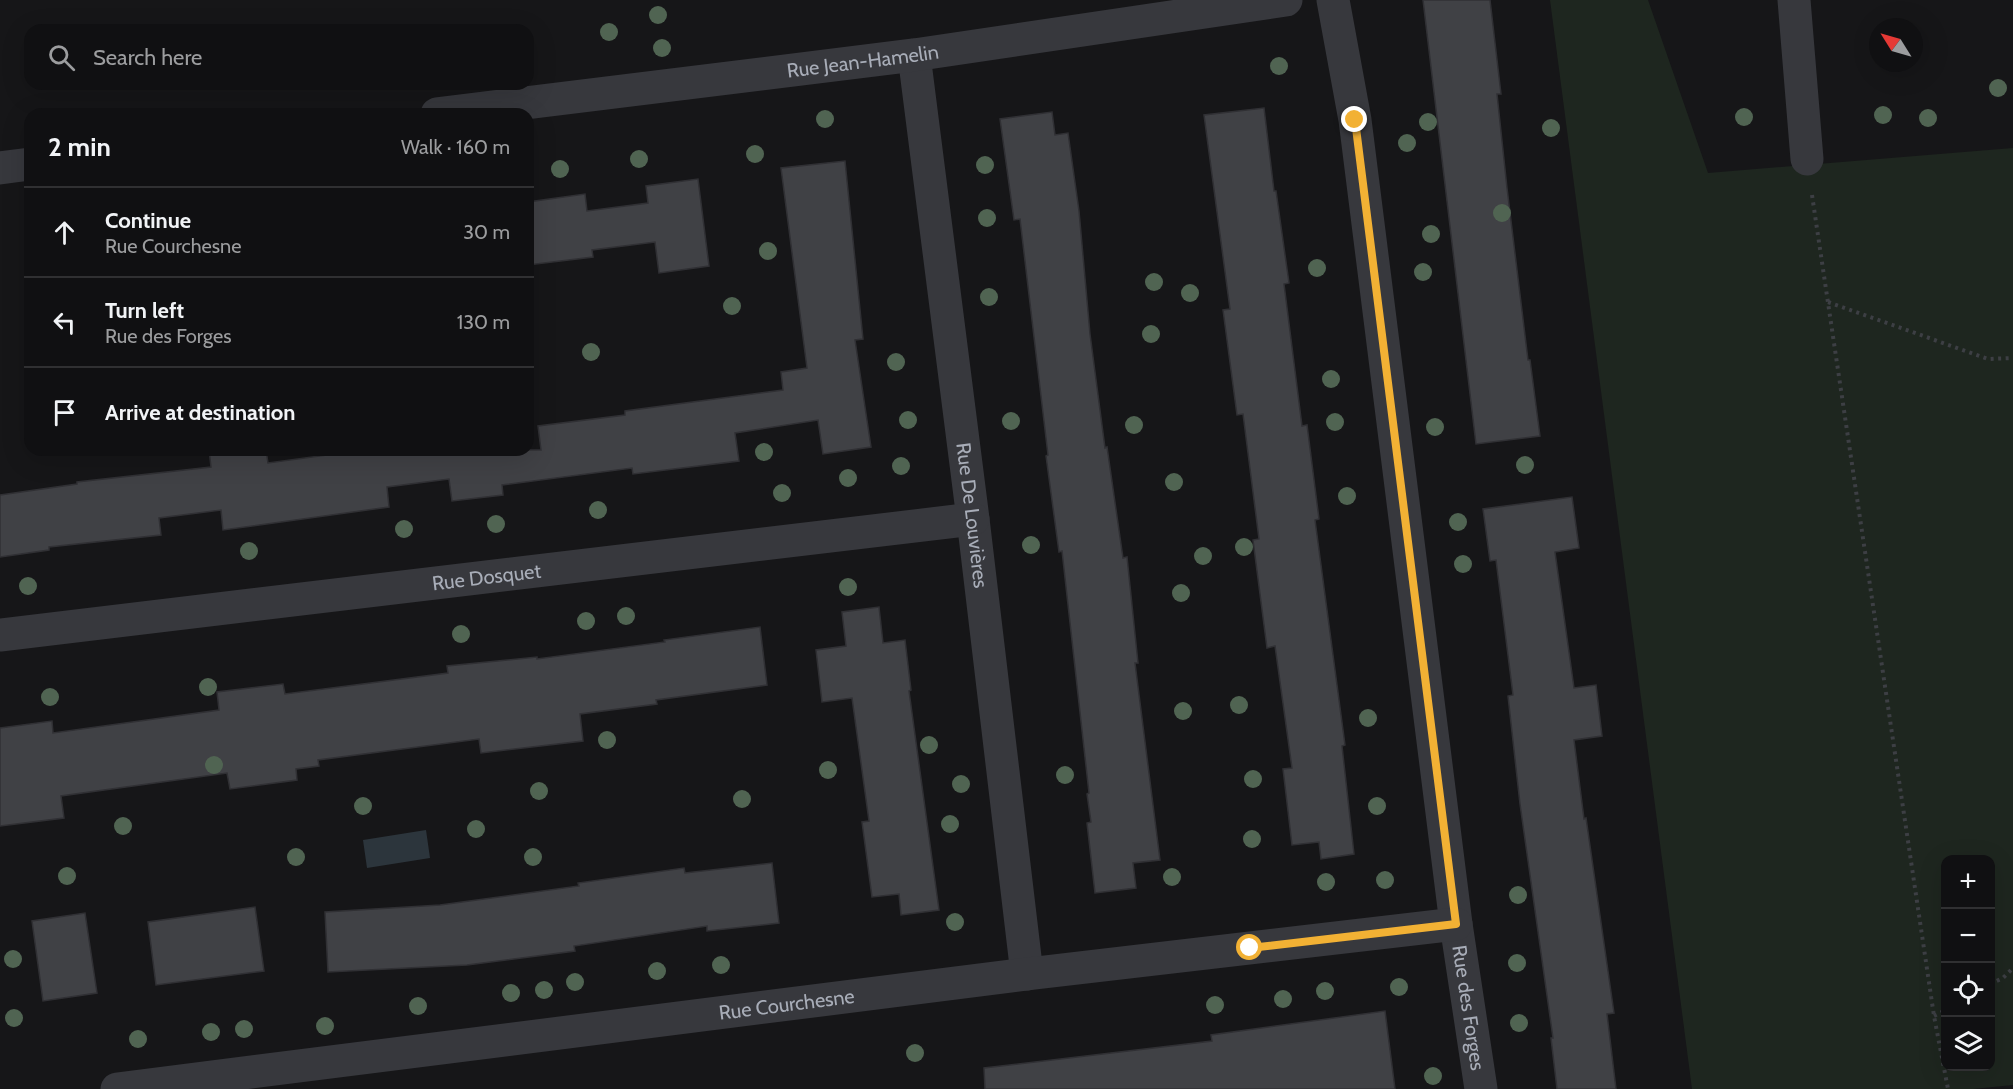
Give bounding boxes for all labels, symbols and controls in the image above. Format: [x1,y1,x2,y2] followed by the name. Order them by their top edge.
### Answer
[1869,18,1923,72] north arrow
[24,24,534,90] search box
[785,39,940,83] street label: Rue Jean-Hamelin
[45,41,78,74] icon: search
[93,44,202,71] text: Search here
[1341,106,1367,132] route end
[48,131,111,163] text: 2 min
[401,135,510,159] text: Walk · 160 m
[105,207,191,234] text: Continue
[48,216,81,249] icon: ahead
[463,220,510,244] text: 30 m
[105,234,241,258] text: Rue Courchesne
[105,297,184,324] text: Turn left
[48,306,81,339] icon: left
[457,310,510,334] text: 130 m
[105,324,231,348] text: Rue des Forges
[48,396,81,429] icon: arrive
[105,399,295,426] text: Arrive at destination
[951,441,993,589] street label: Rue De Louvières
[431,559,543,595] street label: Rue Dosquet
[1941,855,1995,1071] map controls
[1941,855,1995,909] button: +
[1941,909,1995,963] button: −
[1236,934,1262,960] route start
[1447,943,1490,1072] street label: Rue des Forges
[1941,963,1995,1017] button: locate
[717,984,856,1025] street label: Rue Courchesne
[1941,1017,1995,1071] button: layers

